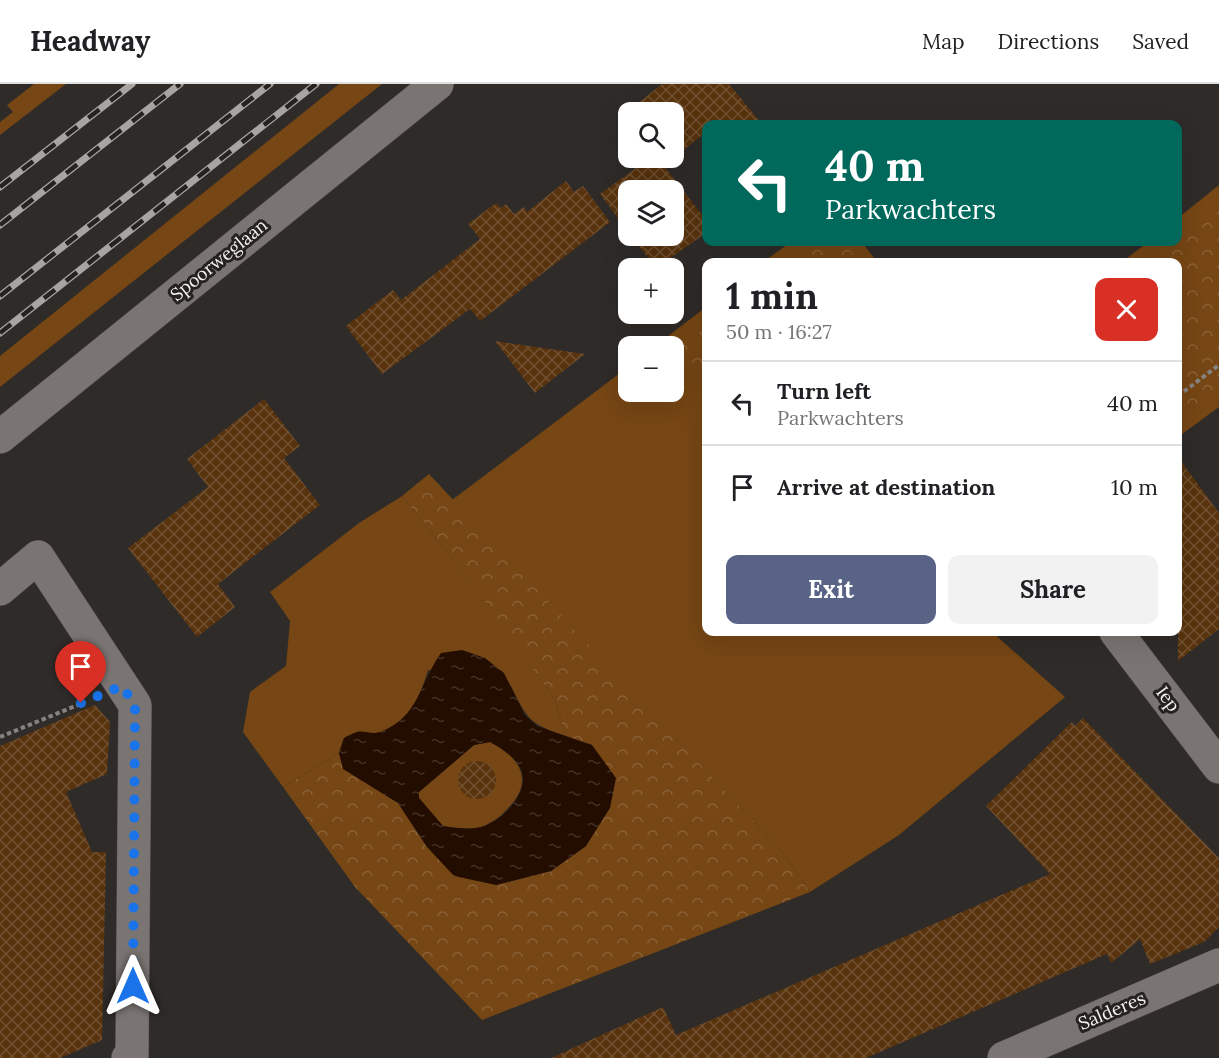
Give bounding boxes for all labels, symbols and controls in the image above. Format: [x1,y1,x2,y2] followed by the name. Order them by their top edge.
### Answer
[30,23,150,59] text: Headway
[922,28,965,55] text: Map
[998,28,1099,55] text: Directions
[1132,28,1189,55] text: Saved
[618,102,684,402] map controls
[618,102,684,168] button: search
[825,139,924,193] text: 40 m
[726,144,804,222] icon: left
[618,180,684,246] button: layers
[825,192,996,226] text: Parkwachters
[165,213,272,306] street label: Spoorweglaan
[618,258,684,324] button: +
[726,273,818,319] text: 1 min
[1095,278,1158,341] button: close
[726,319,832,344] text: 50 m · 16:27
[618,336,684,402] button: −
[777,377,871,405] text: Turn left
[726,387,759,420] icon: left
[1107,389,1158,417] text: 40 m
[777,405,904,430] text: Parkwachters
[726,471,759,504] icon: arrive
[777,473,995,501] text: Arrive at destination
[1111,473,1158,501] text: 10 m
[726,555,936,624] button: Exit
[948,555,1158,624] button: Share
[55,641,106,703] pin
[64,650,97,683] icon: arrive
[1151,681,1185,716] street label: Iep
[101,954,165,1018] position arrow
[1075,986,1149,1035] street label: Salderes

